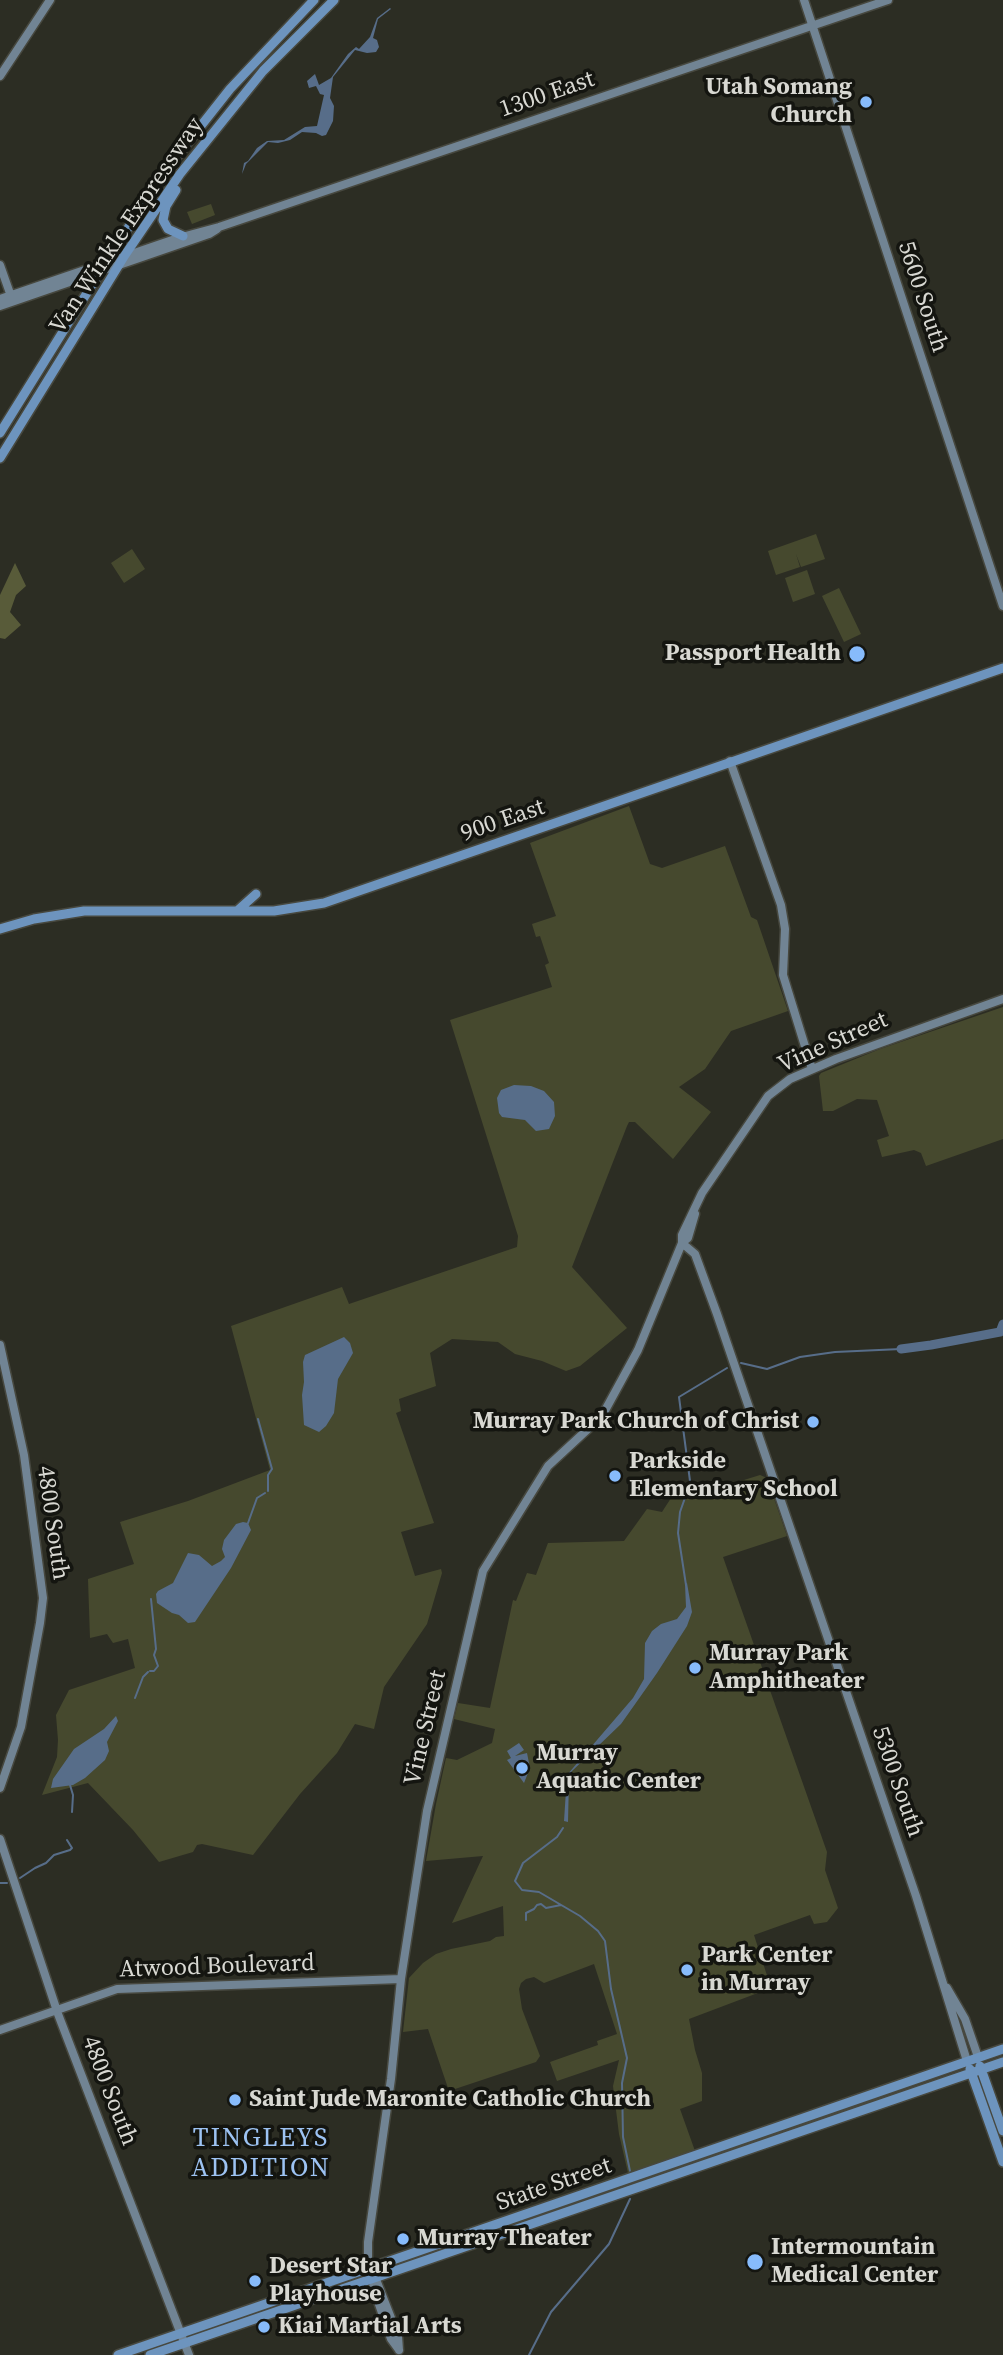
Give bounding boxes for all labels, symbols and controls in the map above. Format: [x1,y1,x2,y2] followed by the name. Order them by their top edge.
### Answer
[496,65,598,125] street label: 1300 East
[705,74,852,130] place label: Utah Somang Church
[858,94,874,110] marker: Utah Somang Church
[44,112,210,340] street label: Van Winkle Expressway
[891,238,953,356] street label: 5600 South
[665,640,841,668] place label: Passport Health
[847,644,867,664] marker: Passport Health
[457,793,549,849] street label: 900 East
[774,1006,892,1080] street label: Vine Street
[473,1408,799,1436] place label: Murray Park Church of Christ
[805,1414,821,1430] marker: Murray Park Church of Christ
[629,1448,838,1504] place label: Parkside Elementary School
[30,1464,74,1582] street label: 4800 South
[607,1468,623,1484] marker: Parkside Elementary School
[709,1640,864,1696] place label: Murray Park Amphitheater
[687,1660,703,1676] marker: Murray Park Amphitheater
[399,1668,453,1788] street label: Vine Street
[865,1723,929,1841] street label: 5300 South
[536,1740,701,1796] place label: Murray Aquatic Center
[514,1760,530,1776] marker: Murray Aquatic Center
[701,1942,832,1998] place label: Park Center in Murray
[119,1949,315,1985] street label: Atwood Boulevard
[679,1962,695,1978] marker: Park Center in Murray
[75,2032,143,2150] street label: 4800 South
[249,2086,651,2114] place label: Saint Jude Maronite Catholic Church
[227,2092,243,2108] marker: Saint Jude Maronite Catholic Church
[192,2123,330,2184] district label: TINGLEYS ADDITION
[493,2152,615,2218] street label: State Street
[417,2225,592,2253] place label: Murray Theater
[395,2231,411,2247] marker: Murray Theater
[771,2234,938,2290] place label: Intermountain Medical Center
[745,2252,765,2272] marker: Intermountain Medical Center
[269,2253,392,2309] place label: Desert Star Playhouse
[247,2273,263,2289] marker: Desert Star Playhouse
[278,2313,462,2341] place label: Kiai Martial Arts
[256,2319,272,2335] marker: Kiai Martial Arts

